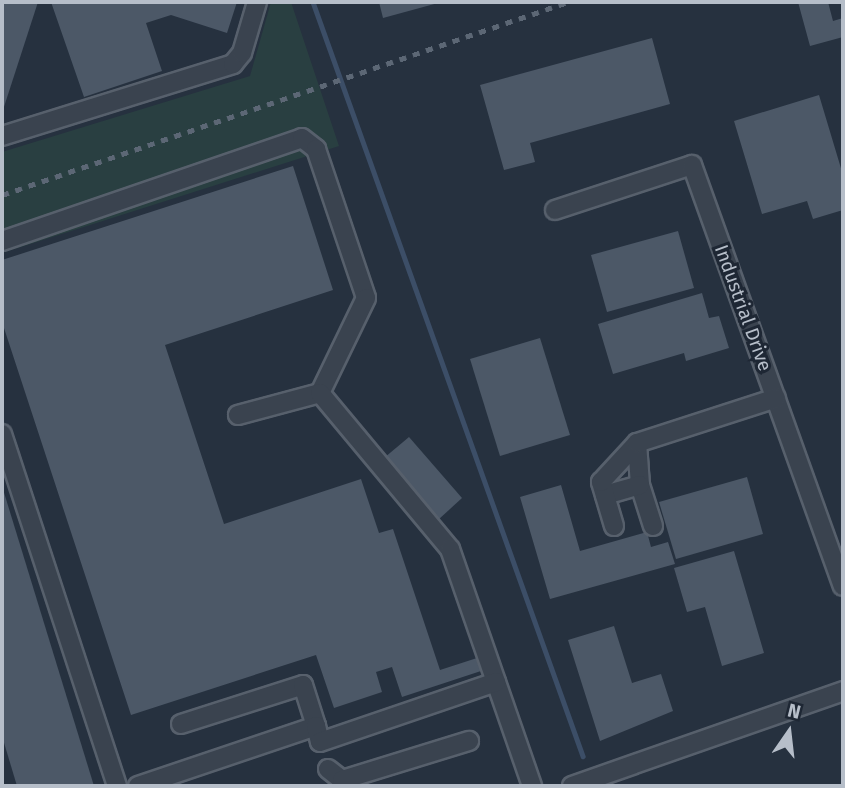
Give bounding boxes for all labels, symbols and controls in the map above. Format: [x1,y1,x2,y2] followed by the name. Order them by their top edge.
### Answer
[710,242,776,374] street label: Industrial Drive
[754,697,824,767] north arrow
[785,698,803,724] text: N

